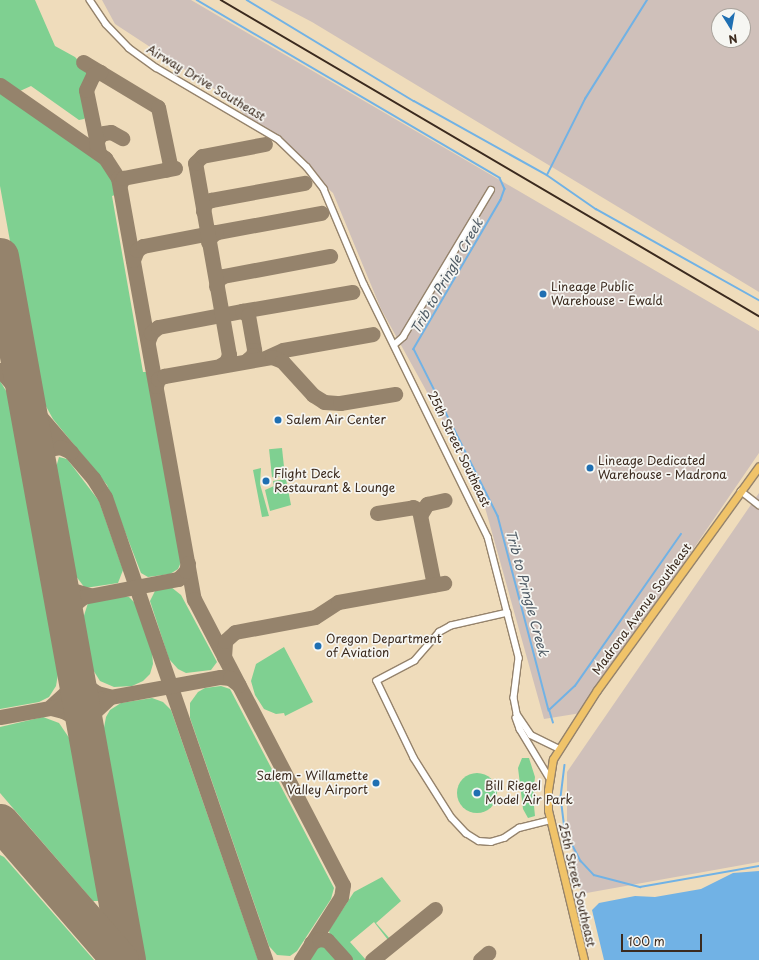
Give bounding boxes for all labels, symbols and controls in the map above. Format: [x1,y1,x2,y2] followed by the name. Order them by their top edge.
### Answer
[711,8,751,48] north arrow
[727,30,739,48] text: N
[144,42,268,124] street label: Airway Drive Southeast
[407,215,487,337] water label: Trib to Pringle Creek
[551,280,663,308] place label: Lineage Public Warehouse - Ewald
[538,289,548,299] marker: Lineage Public Warehouse - Ewald
[425,389,493,509] street label: 25th Street Southeast
[286,413,388,427] place label: Salem Air Center
[273,415,283,425] marker: Salem Air Center
[598,454,727,482] place label: Lineage Dedicated Warehouse - Madrona
[585,463,595,473] marker: Lineage Dedicated Warehouse - Madrona
[274,467,396,495] place label: Flight Deck Restaurant & Lounge
[261,476,271,486] marker: Flight Deck Restaurant & Lounge
[502,528,552,658] water label: Trib to Pringle Creek
[590,541,694,677] street label: Madrona Avenue Southeast
[326,632,442,660] place label: Oregon Department of Aviation
[313,641,323,651] marker: Oregon Department of Aviation
[256,769,368,797] place label: Salem - Willamette Valley Airport
[371,778,381,788] marker: Salem - Willamette Valley Airport
[485,779,572,807] place label: Bill Riegel Model Air Park
[472,788,482,798] marker: Bill Riegel Model Air Park
[556,821,598,949] street label: 25th Street Southeast
[623,926,704,952] scale bar
[628,932,665,950] text: 100 m

